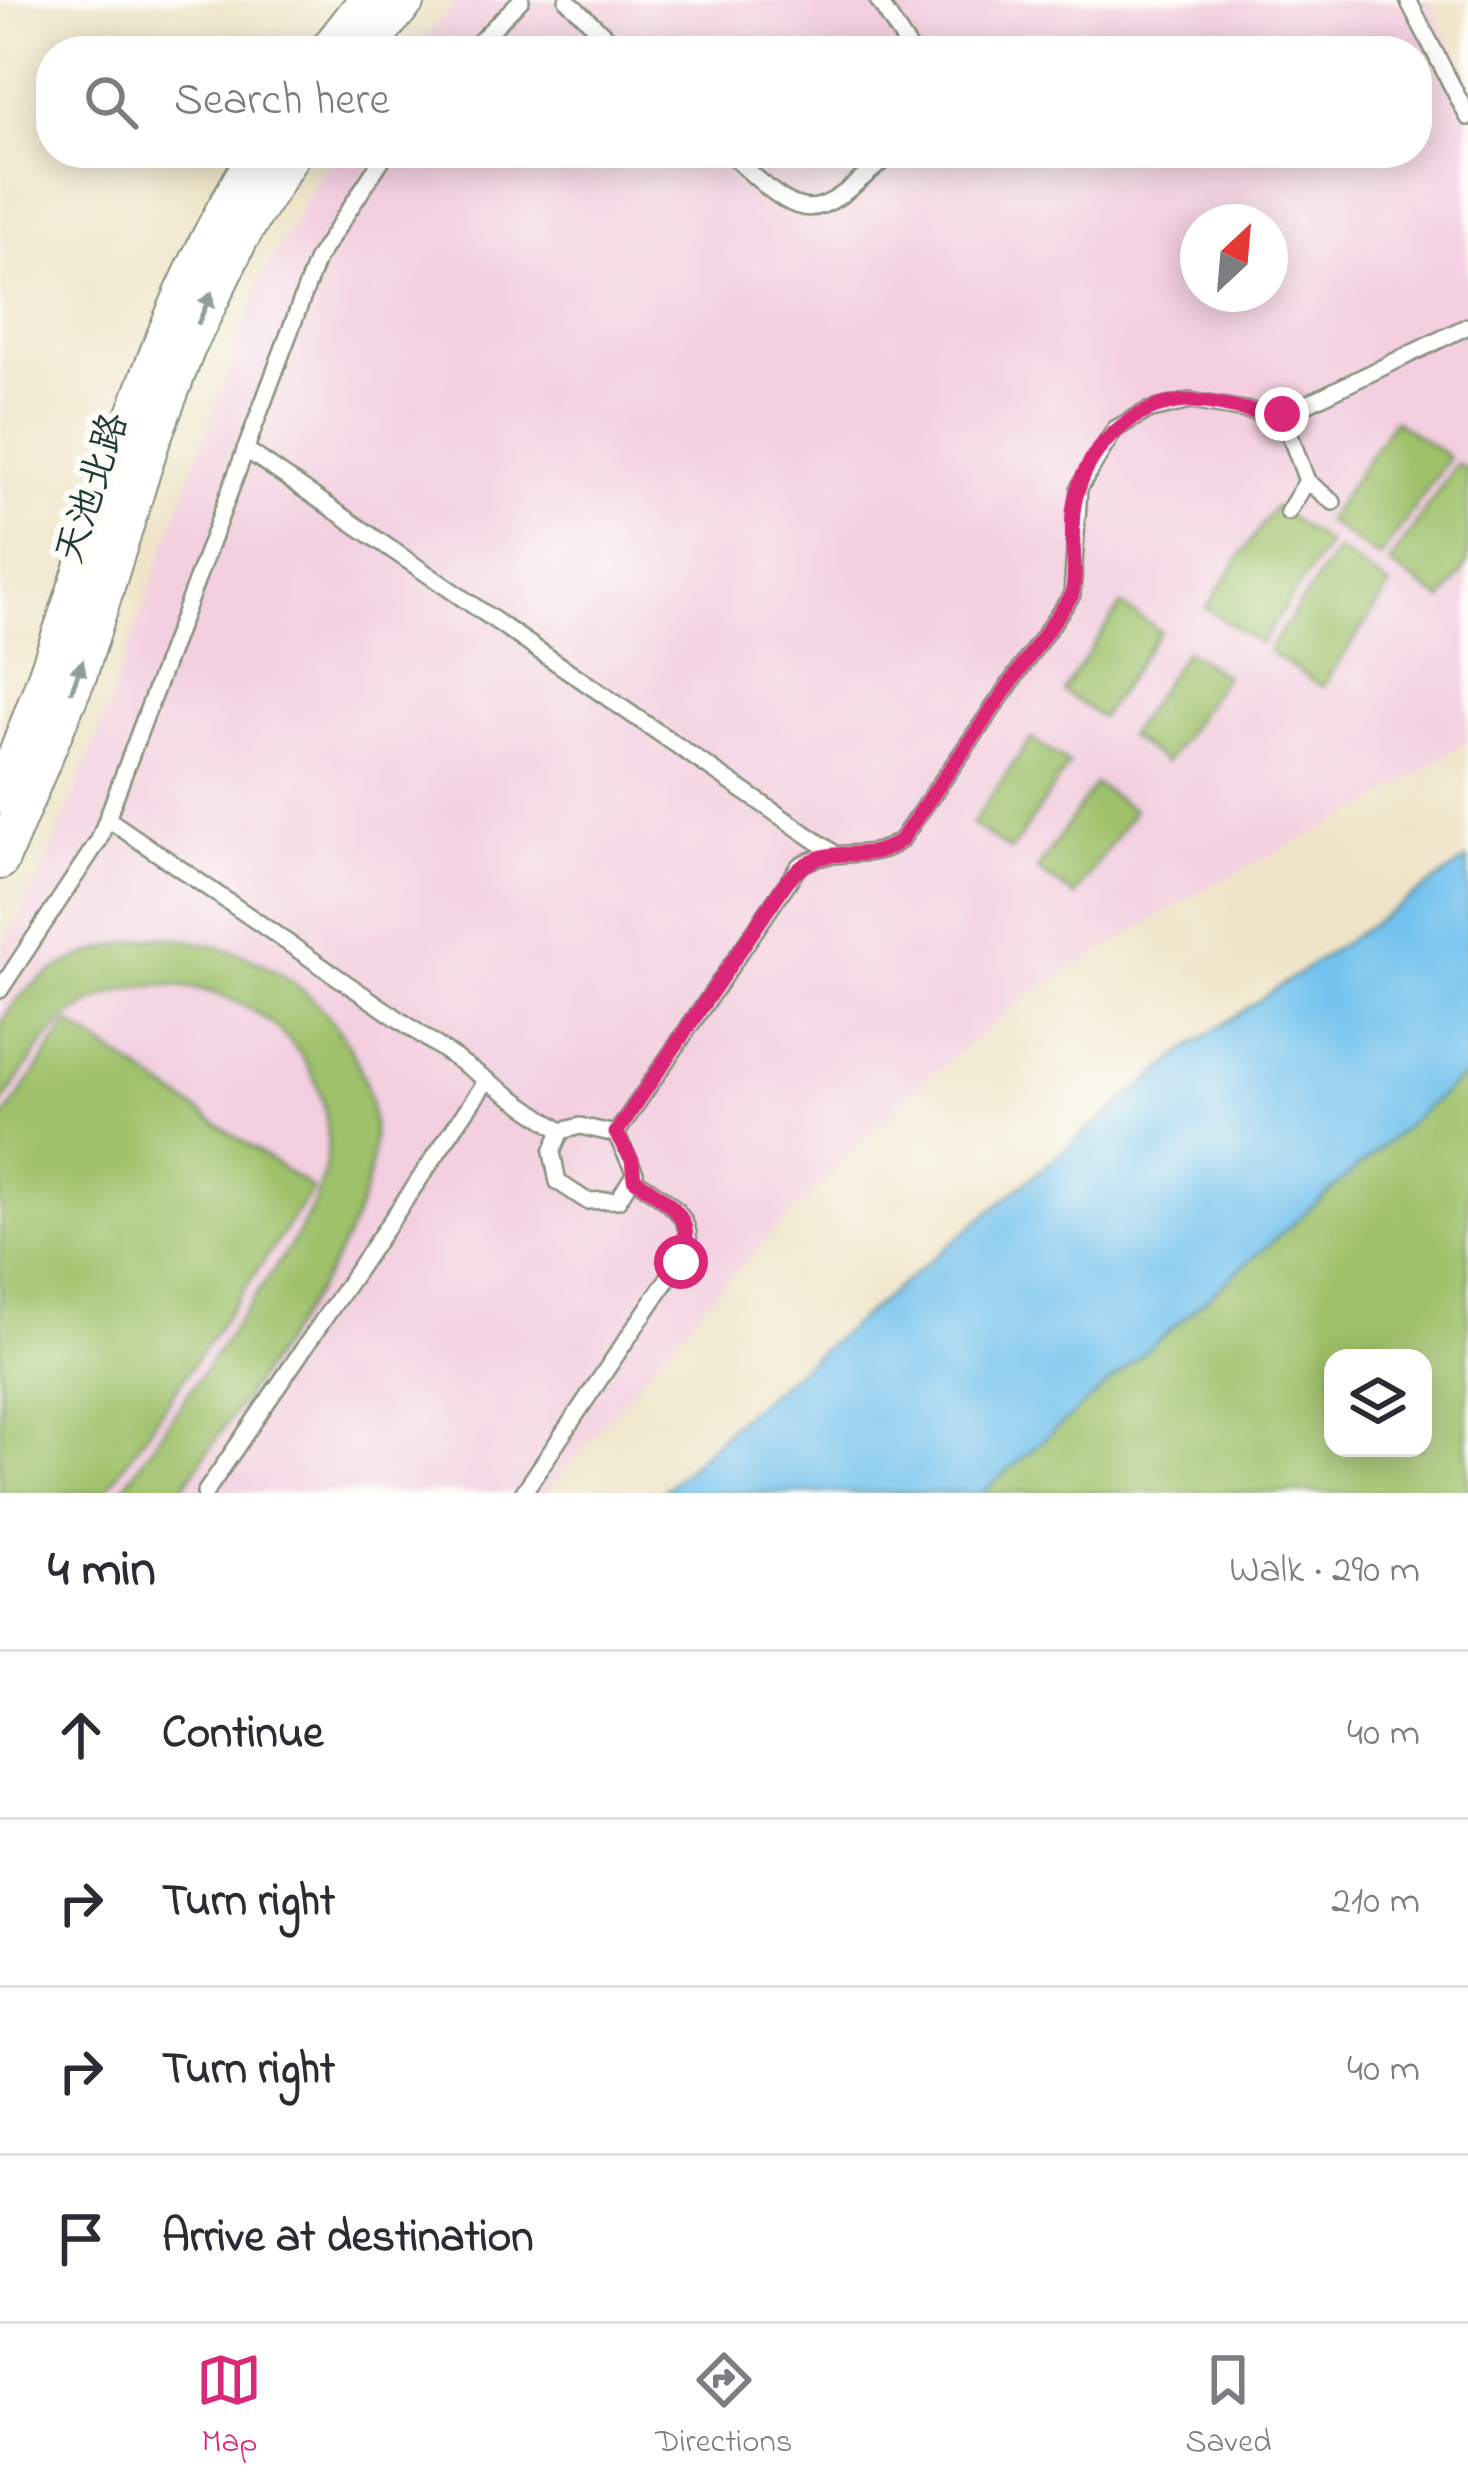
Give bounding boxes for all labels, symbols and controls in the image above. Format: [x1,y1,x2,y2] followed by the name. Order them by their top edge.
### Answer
[36,36,1432,168] search box
[78,69,144,135] icon: search
[174,69,390,135] text: Search here
[1180,204,1288,312] north arrow
[196,290,216,325] one-way arrow
[1255,387,1309,441] route end
[43,406,145,572] street label: 天池北路
[69,657,88,693] one-way arrow
[654,1235,708,1289] route start
[1324,1349,1432,1457] map controls
[1324,1349,1432,1457] button: layers
[48,1534,156,1609] text: 4 min
[1229,1543,1420,1600] text: Walk · 290 m
[48,1702,114,1768] icon: ahead
[162,1702,323,1768] text: Continue
[1347,1706,1420,1763] text: 40 m
[48,1870,114,1936] icon: right
[162,1870,335,1936] text: Turn right
[1331,1874,1420,1931] text: 210 m
[48,2038,114,2104] icon: right
[162,2038,335,2104] text: Turn right
[1347,2042,1420,2099] text: 40 m
[48,2206,114,2272] icon: arrive
[162,2206,533,2272] text: Arrive at destination
[196,2347,262,2467] tab: Map
[655,2347,793,2467] tab: Directions
[1185,2347,1272,2467] tab: Saved

